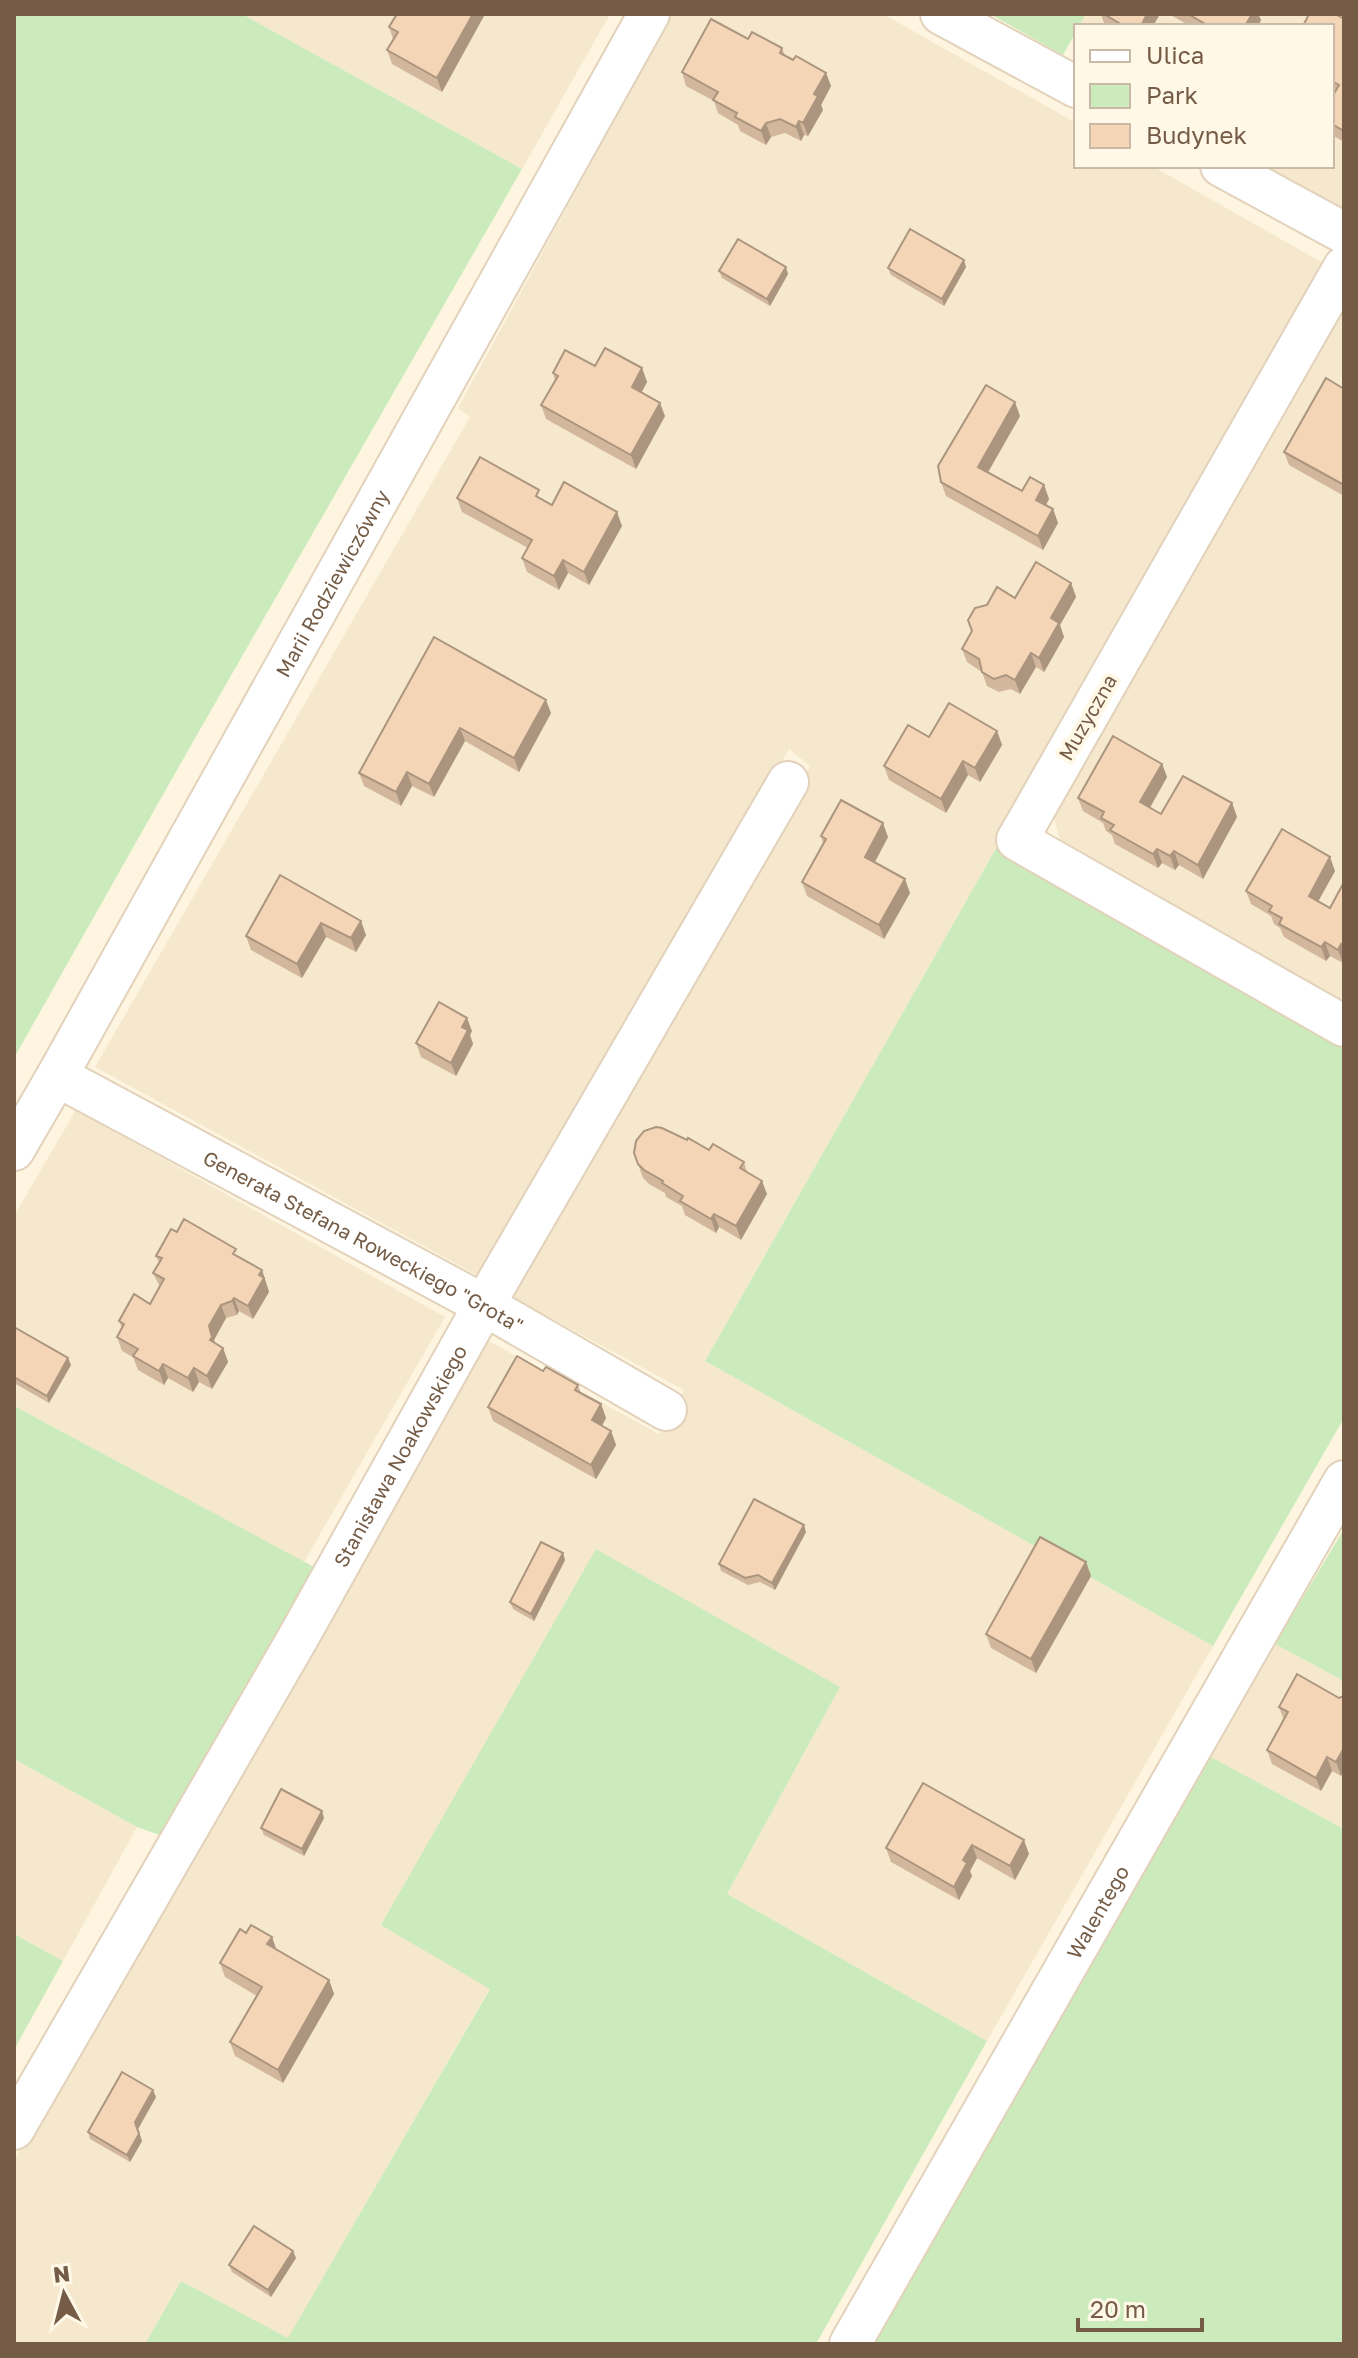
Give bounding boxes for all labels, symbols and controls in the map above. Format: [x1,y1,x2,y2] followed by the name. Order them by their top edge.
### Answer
[1074,24,1334,168] legend
[1146,40,1204,69] text: Ulica
[1146,80,1198,109] text: Park
[1146,120,1247,149] text: Budynek
[270,485,394,681] street label: Marii Rodziewiczówny
[1053,670,1121,764] street label: Muzyczna
[199,1145,528,1337] street label: Generała Stefana Roweckiego "Grota"
[328,1340,471,1571] street label: Stanisława Noakowskiego
[1061,1861,1134,1963] street label: Walentego
[24,2254,104,2334] north arrow
[52,2259,71,2288] text: N
[1078,2282,1202,2332] scale bar
[1090,2294,1146,2323] text: 20 m

